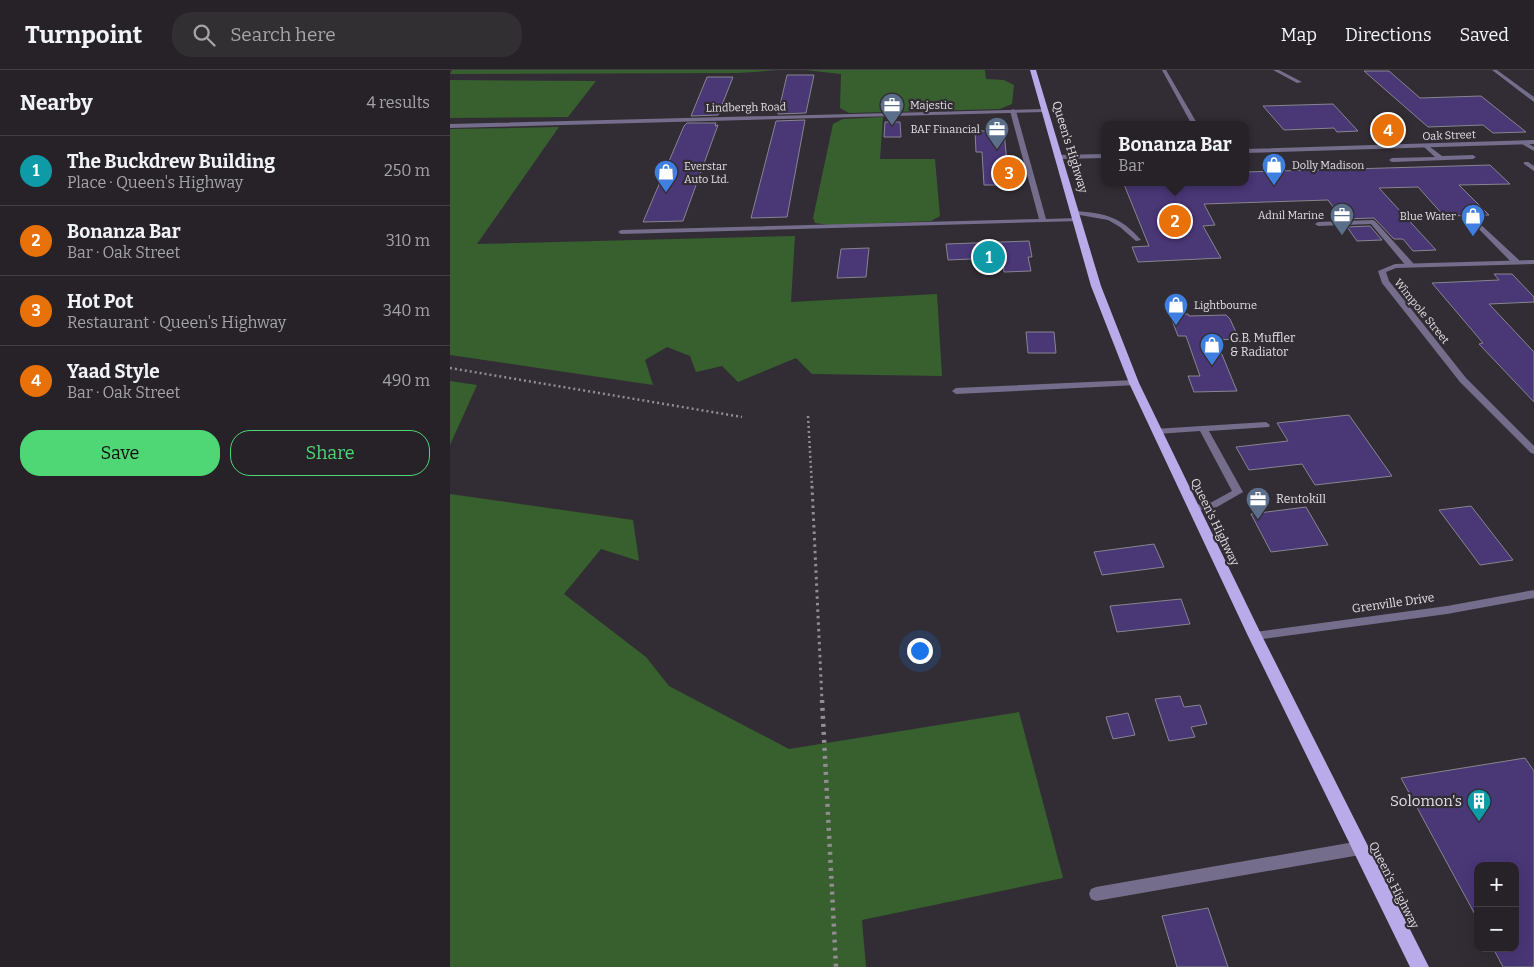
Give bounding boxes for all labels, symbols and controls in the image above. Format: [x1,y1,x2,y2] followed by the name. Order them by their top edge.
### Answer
[172,12,522,57] search box
[25,21,142,49] text: Turnpoint
[190,21,218,49] icon: search
[230,23,336,46] text: Search here
[1281,24,1317,46] text: Map
[1345,24,1432,46] text: Directions
[1460,24,1509,46] text: Saved
[20,90,93,116] text: Nearby
[879,92,905,126] office icon: Majestic
[367,93,430,112] text: 4 results
[910,99,953,112] place label: Majestic
[1049,99,1091,195] street label: Queen's Highway
[706,100,787,115] street label: Lindbergh Road
[1372,111,1404,149] pin: 4
[984,116,1010,150] office icon: BAF Financial
[1101,121,1249,186] popup
[910,123,980,136] place label: BAF Financial
[1422,128,1476,143] street label: Oak Street
[1118,133,1232,156] text: Bonanza Bar
[67,150,275,173] text: The Buckdrew Building
[1261,152,1287,186] shop icon: Dolly Madison
[993,154,1025,192] pin: 3
[1118,156,1144,175] text: Bar
[653,159,679,193] shop icon: Everstar Auto Ltd.
[1292,159,1364,172] place label: Dolly Madison
[684,160,729,186] place label: Everstar Auto Ltd.
[33,161,39,180] text: 1
[384,161,430,180] text: 250 m
[67,173,243,192] text: Place · Queen's Highway
[1159,202,1191,240] pin: 2
[1329,202,1355,236] office icon: Adnil Marine
[1460,203,1486,237] shop icon: Blue Water
[1258,209,1324,222] place label: Adnil Marine
[1400,210,1456,223] place label: Blue Water
[67,220,181,243] text: Bonanza Bar
[31,231,41,250] text: 2
[386,231,430,250] text: 310 m
[973,238,1005,276] pin: 1
[67,243,180,262] text: Bar · Oak Street
[1391,276,1452,346] street label: Wimpole Street
[67,290,134,313] text: Hot Pot
[1163,292,1189,326] shop icon: Lightbourne
[1194,299,1257,312] place label: Lightbourne
[31,301,41,320] text: 3
[383,301,430,320] text: 340 m
[67,313,286,332] text: Restaurant · Queen's Highway
[1230,331,1296,359] place label: G.B. Muffler & Radiator
[1199,332,1225,366] shop icon: G.B. Muffler & Radiator
[67,360,160,383] text: Yaad Style
[31,371,41,390] text: 4
[383,371,430,390] text: 490 m
[67,383,180,402] text: Bar · Oak Street
[20,430,220,476] button: Save
[230,430,430,476] button: Share
[1188,476,1243,569] street label: Queen's Highway
[1245,486,1271,520] office icon: Rentokill
[1276,492,1327,506] place label: Rentokill
[1351,590,1435,616] street label: Grenville Drive
[907,638,933,664] your location
[1466,788,1492,822] building icon: Solomon's
[1390,792,1462,810] place label: Solomon's
[1366,839,1422,931] street label: Queen's Highway
[1474,862,1519,952] map controls
[1474,862,1519,907] button: +
[1474,907,1519,952] button: −

